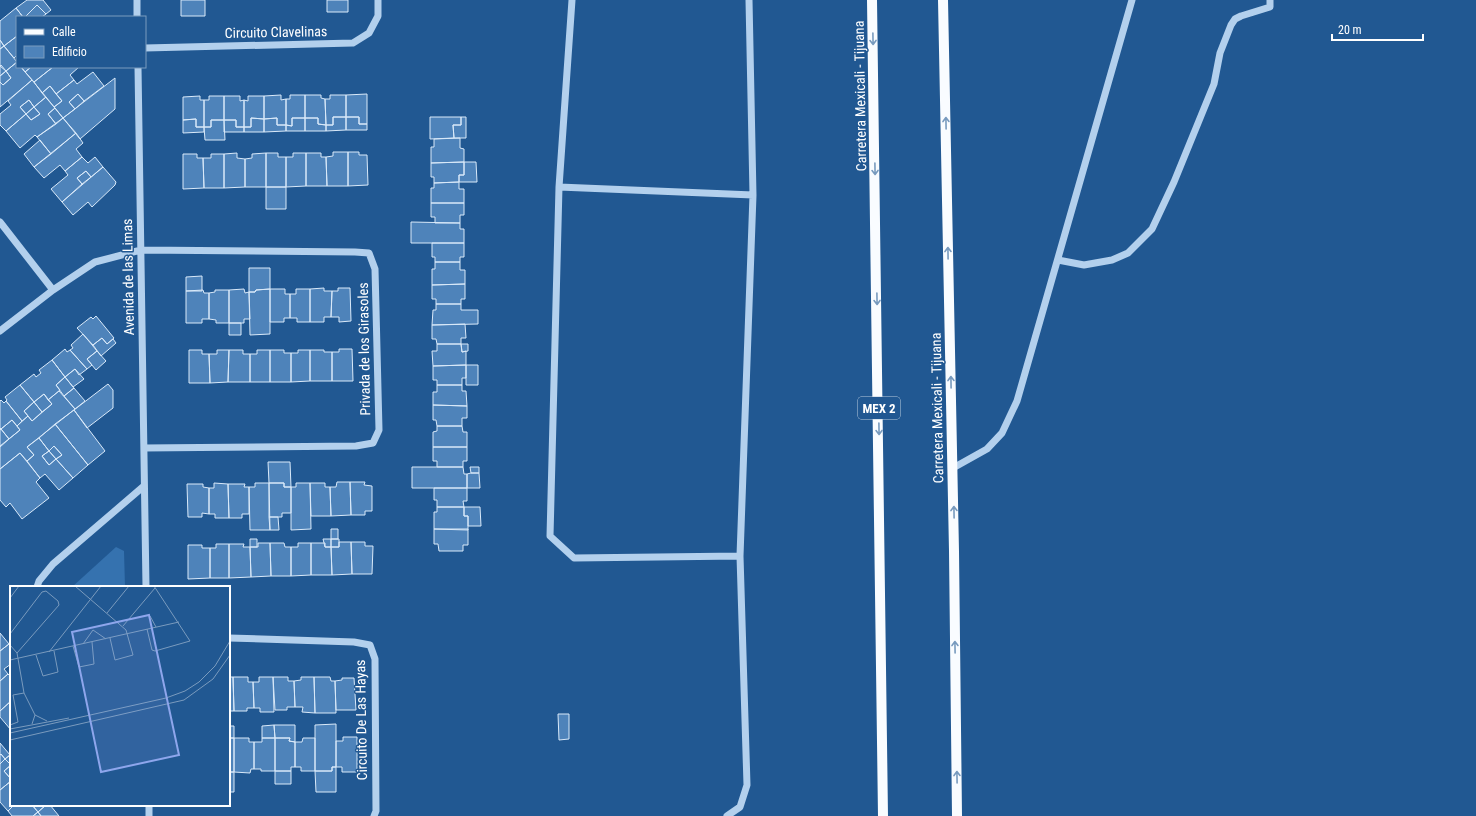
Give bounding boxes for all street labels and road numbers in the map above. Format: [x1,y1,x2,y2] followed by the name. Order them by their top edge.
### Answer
[851,21,869,171] street label: Carretera Mexicali - Tijuana
[225,23,327,41] street label: Circuito Clavelinas
[119,218,137,336] street label: Avenida de las Limas
[355,282,373,416] street label: Privada de los Girasoles
[928,333,946,483] street label: Carretera Mexicali - Tijuana
[858,397,900,419] road number: MEX 2
[352,659,370,781] street label: Circuito De Las Hayas

